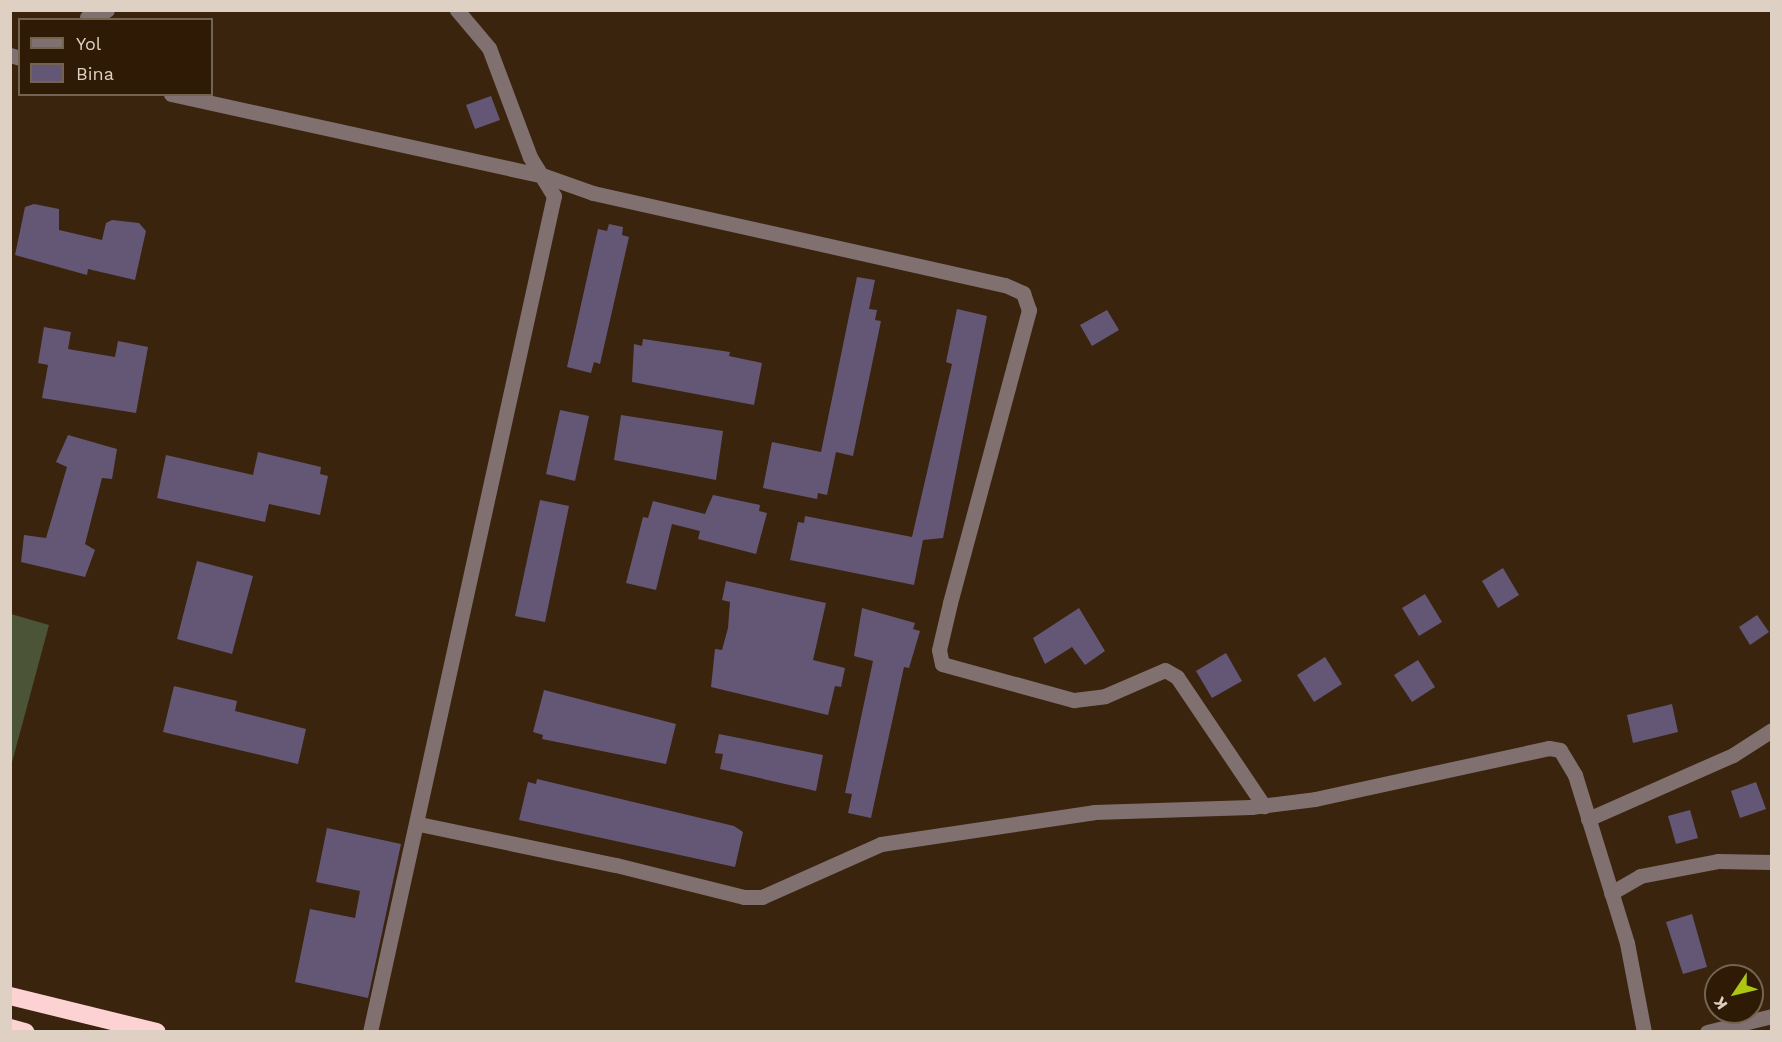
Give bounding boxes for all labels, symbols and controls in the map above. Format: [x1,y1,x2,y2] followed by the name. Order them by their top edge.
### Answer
[18,18,213,96] legend
[76,33,101,54] text: Yol
[76,63,114,84] text: Bina
[1704,964,1764,1024] north arrow
[1710,993,1731,1013] text: K

